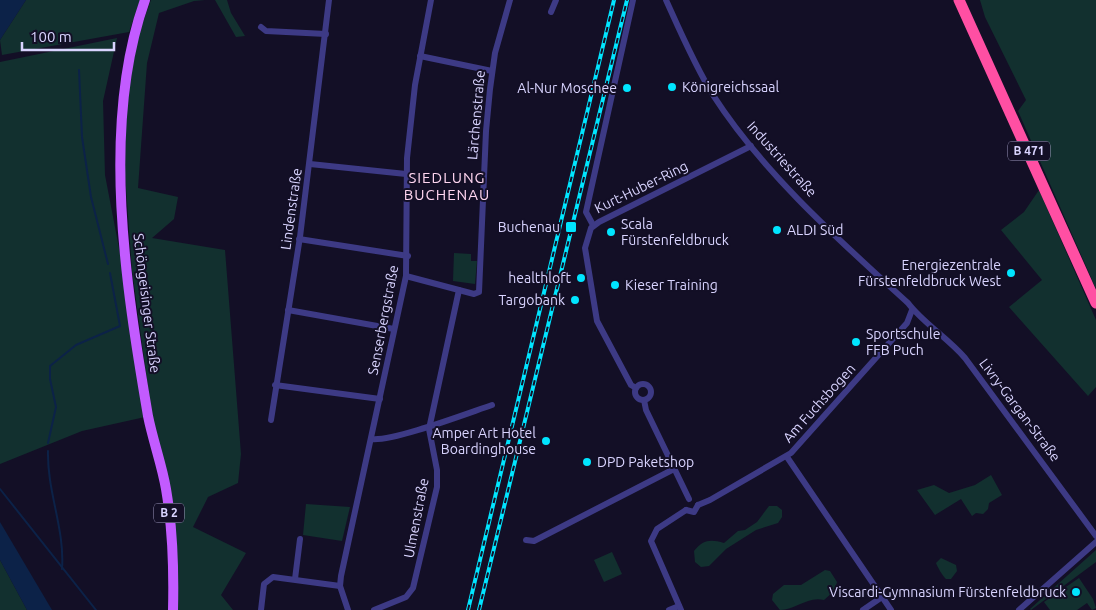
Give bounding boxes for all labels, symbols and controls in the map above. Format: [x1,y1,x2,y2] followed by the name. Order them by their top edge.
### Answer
[22,20,115,52] scale bar
[30,28,72,45] text: 100 m
[464,69,488,161] street label: Lärchenstraße
[682,79,779,95] place label: Königreichssaal
[517,80,617,96] place label: Al-Nur Moschee
[666,81,678,93] marker: Königreichssaal
[621,82,633,94] marker: Al-Nur Moschee
[744,118,820,200] street label: Industriestraße
[1008,142,1050,160] road number: B 471
[592,157,690,217] street label: Kurt-Huber-Ring
[277,167,305,251] street label: Lindenstraße
[404,169,490,203] district label: SIEDLUNG BUCHENAU
[621,216,729,248] place label: Scala Fürstenfeldbruck
[498,219,560,235] place label: Buchenau
[564,220,578,234] marker: Buchenau
[787,222,843,238] place label: ALDI Süd
[771,224,783,236] marker: ALDI Süd
[605,226,617,238] marker: Scala Fürstenfeldbruck
[131,232,163,374] street label: Schöngeisinger Straße
[858,257,1001,289] place label: Energiezentrale Fürstenfeldbruck West
[364,264,402,376] street label: Senserbergstraße
[1005,267,1017,279] marker: Energiezentrale Fürstenfeldbruck West
[508,270,571,286] place label: healthloft
[575,272,587,284] marker: healthloft
[625,277,718,293] place label: Kieser Training
[609,279,621,291] marker: Kieser Training
[499,292,565,308] place label: Targobank
[569,294,581,306] marker: Targobank
[866,326,941,358] place label: Sportschule FFB Puch
[850,336,862,348] marker: Sportschule FFB Puch
[976,356,1064,464] street label: Livry-Gargan-Straße
[780,360,858,446] street label: Am Fuchsbogen
[432,425,536,457] place label: Amper Art Hotel Boardinghouse
[540,435,552,447] marker: Amper Art Hotel Boardinghouse
[597,454,694,470] place label: DPD Paketshop
[581,456,593,468] marker: DPD Paketshop
[400,477,432,559] street label: Ulmenstraße
[154,503,184,522] road number: B 2
[829,584,1066,600] place label: Viscardi-Gymnasium Fürstenfeldbruck
[1070,586,1082,598] marker: Viscardi-Gymnasium Fürstenfeldbruck

